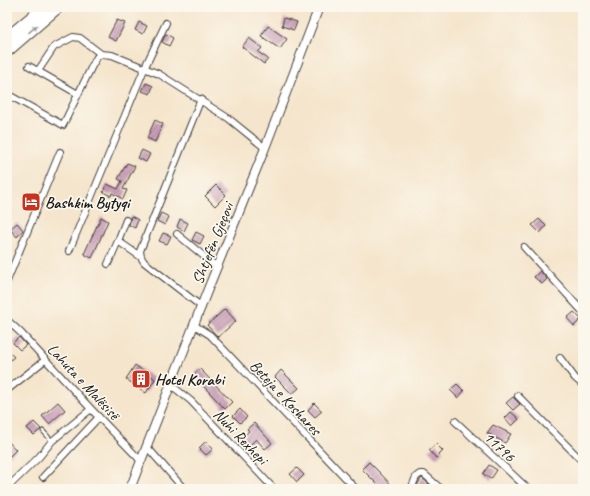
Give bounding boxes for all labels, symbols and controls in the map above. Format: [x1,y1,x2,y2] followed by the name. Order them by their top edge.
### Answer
[27,24,38,33] one-way arrow
[20,191,42,213] hotel icon: Bashkim Bytyqi
[45,193,131,213] place label: Bashkim Bytyqi
[188,198,239,287] street label: Shtjefën Gjeçovi
[43,339,126,426] street label: Lahuta e Malësisë
[245,356,326,441] street label: Beteja e Koshares
[130,368,152,390] building icon: Hotel Korabi
[155,370,226,390] place label: Hotel Korabi
[209,405,273,470] street label: Nuhi Rexhepi
[479,427,520,467] street label: 11796

